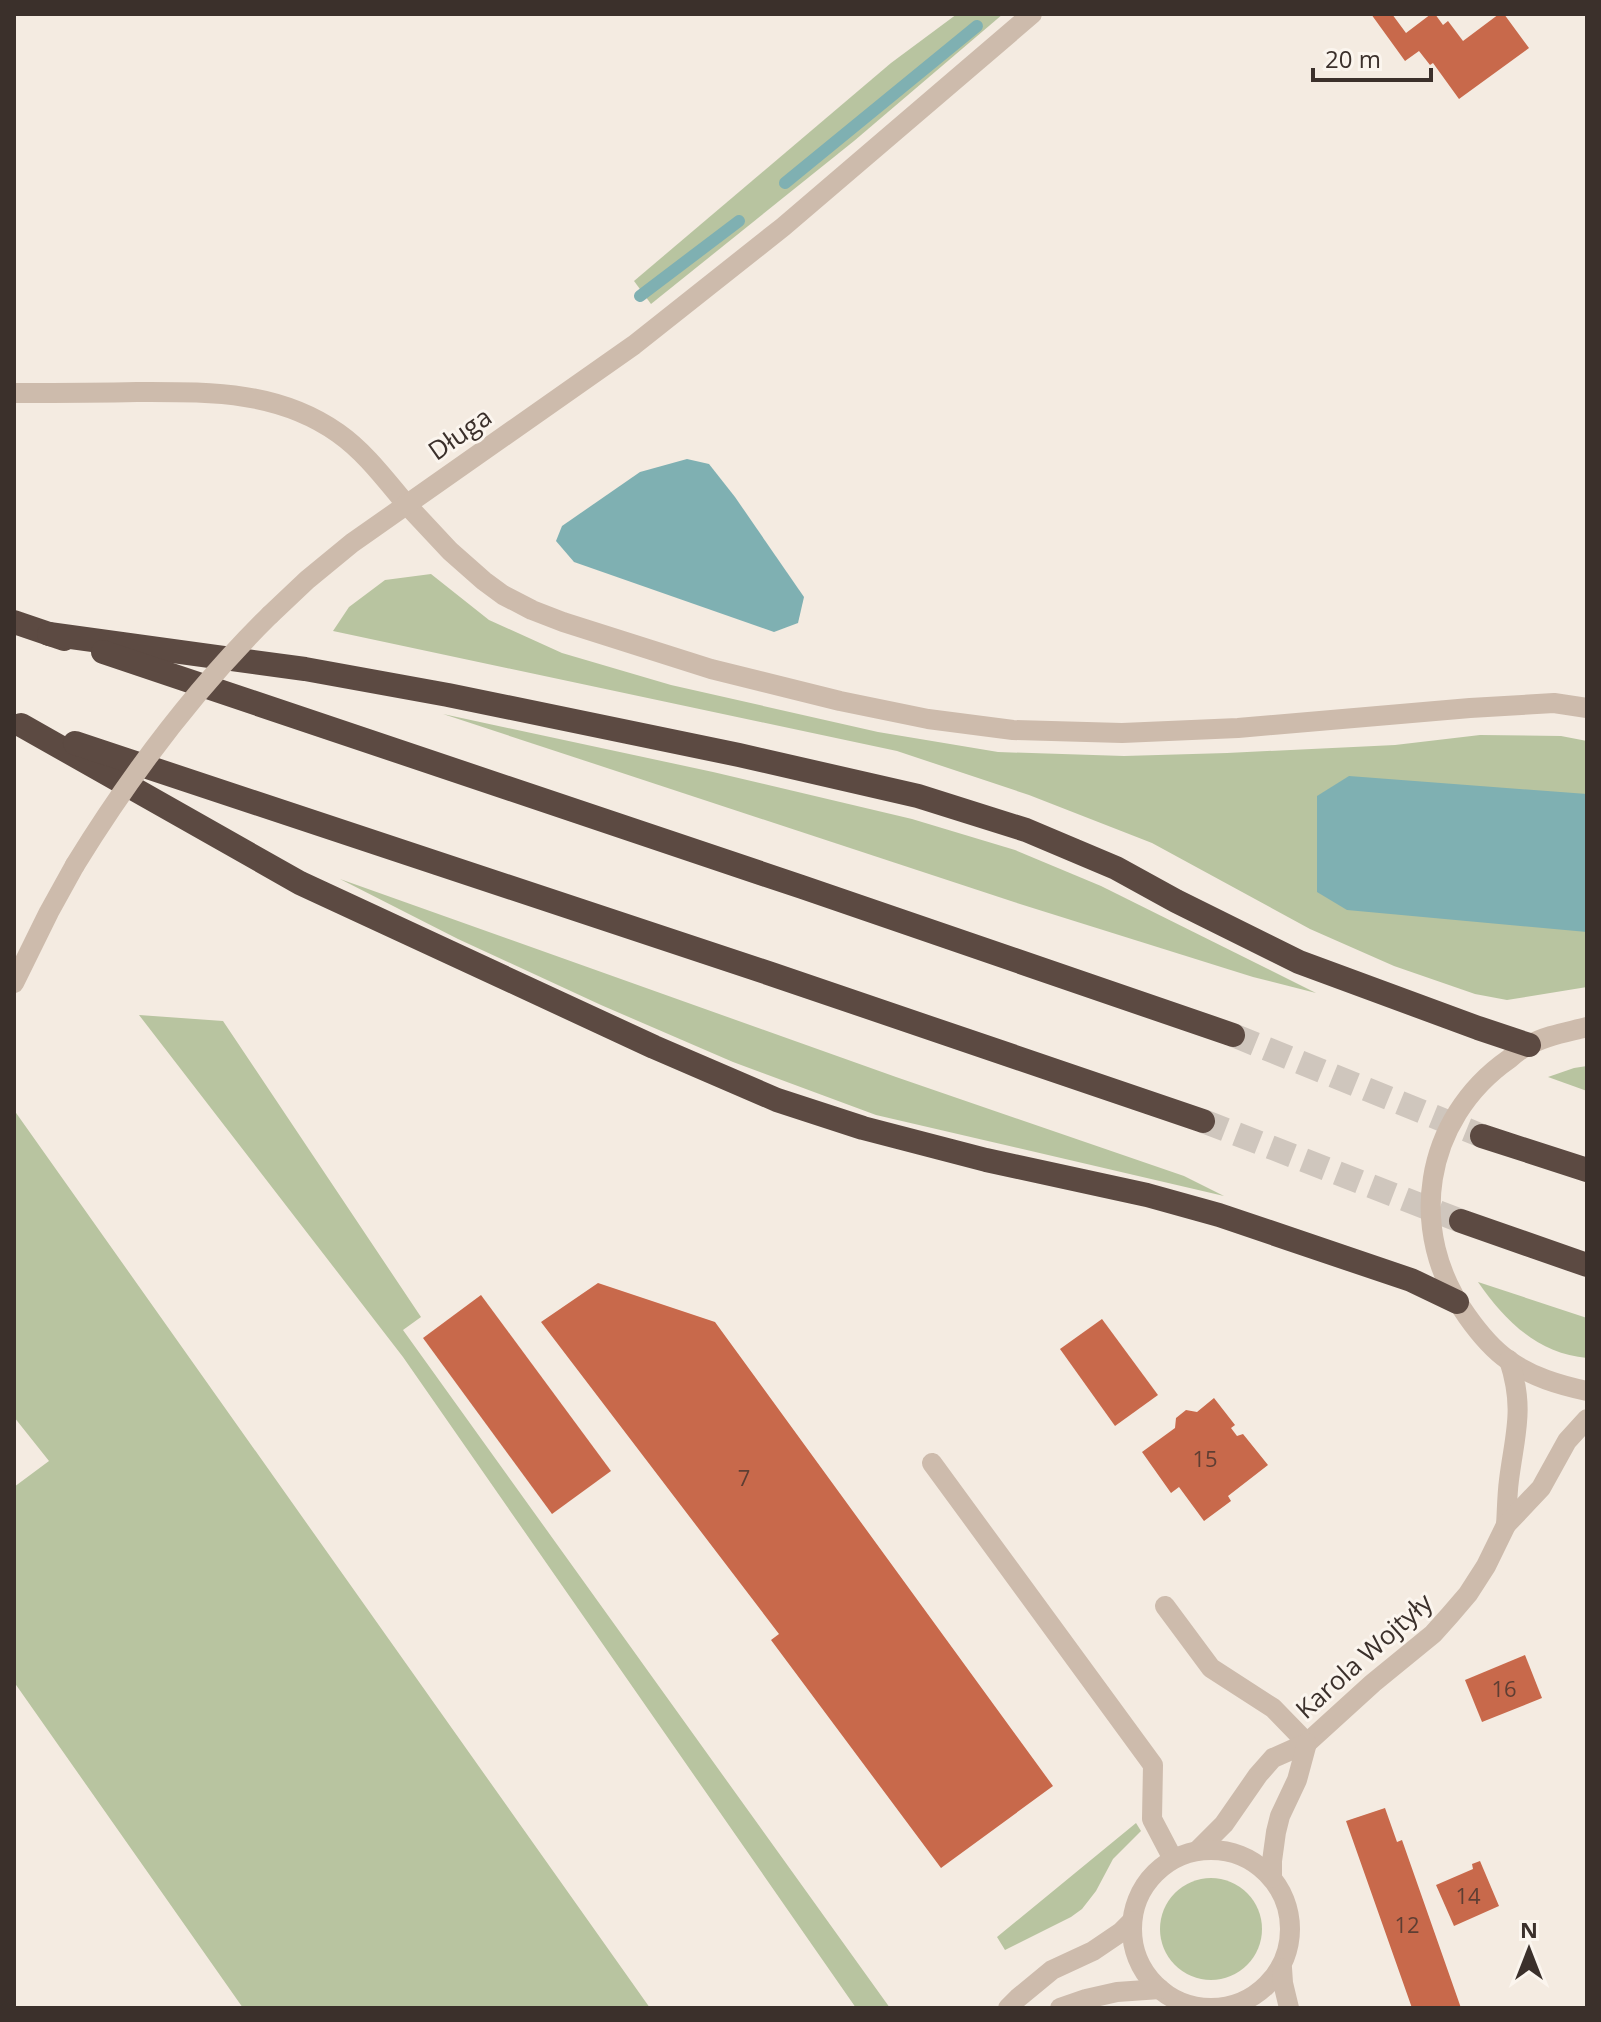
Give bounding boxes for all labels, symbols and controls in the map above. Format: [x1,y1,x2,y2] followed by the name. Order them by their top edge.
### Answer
[1313,32,1431,82] scale bar
[1325,42,1381,75] text: 20 m
[420,398,498,468] street label: Długa
[1192,1443,1218,1473] house number: 15
[738,1462,750,1492] house number: 7
[1287,1584,1440,1726] street label: Karola Wojtyły
[1491,1673,1517,1703] house number: 16
[1455,1880,1481,1910] house number: 14
[1394,1909,1420,1939] house number: 12
[1489,1910,1569,1990] north arrow
[1520,1914,1538,1944] text: N

